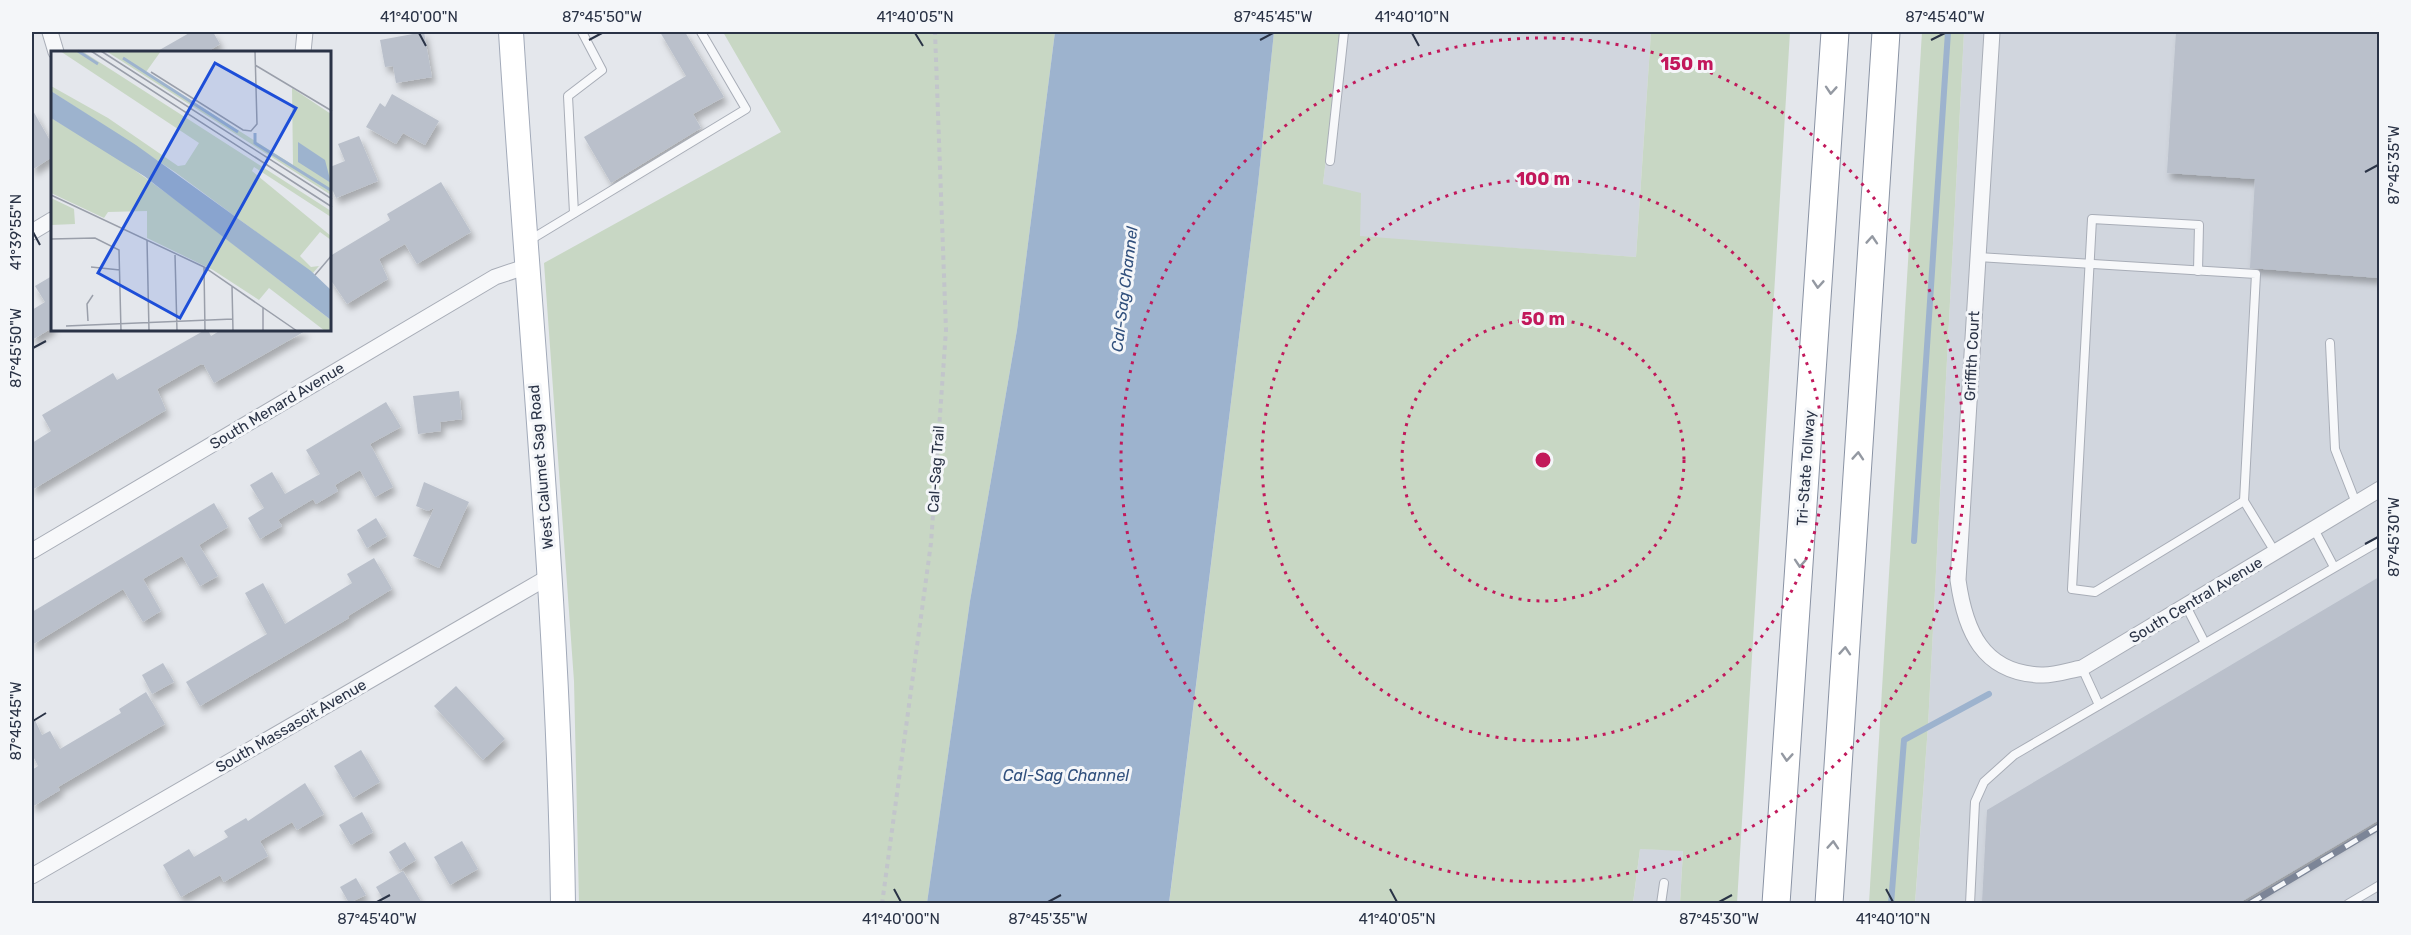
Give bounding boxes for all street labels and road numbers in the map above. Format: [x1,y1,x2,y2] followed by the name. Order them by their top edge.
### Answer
[1961,310,1983,402] street label: Griffith Court
[207,359,347,453] street label: South Menard Avenue
[525,384,557,550] street label: West Calumet Sag Road
[1793,409,1819,527] street label: Tri-State Tollway
[924,425,948,513] street label: Cal-Sag Trail
[2126,553,2266,647] street label: South Central Avenue
[212,675,370,777] street label: South Massasoit Avenue

